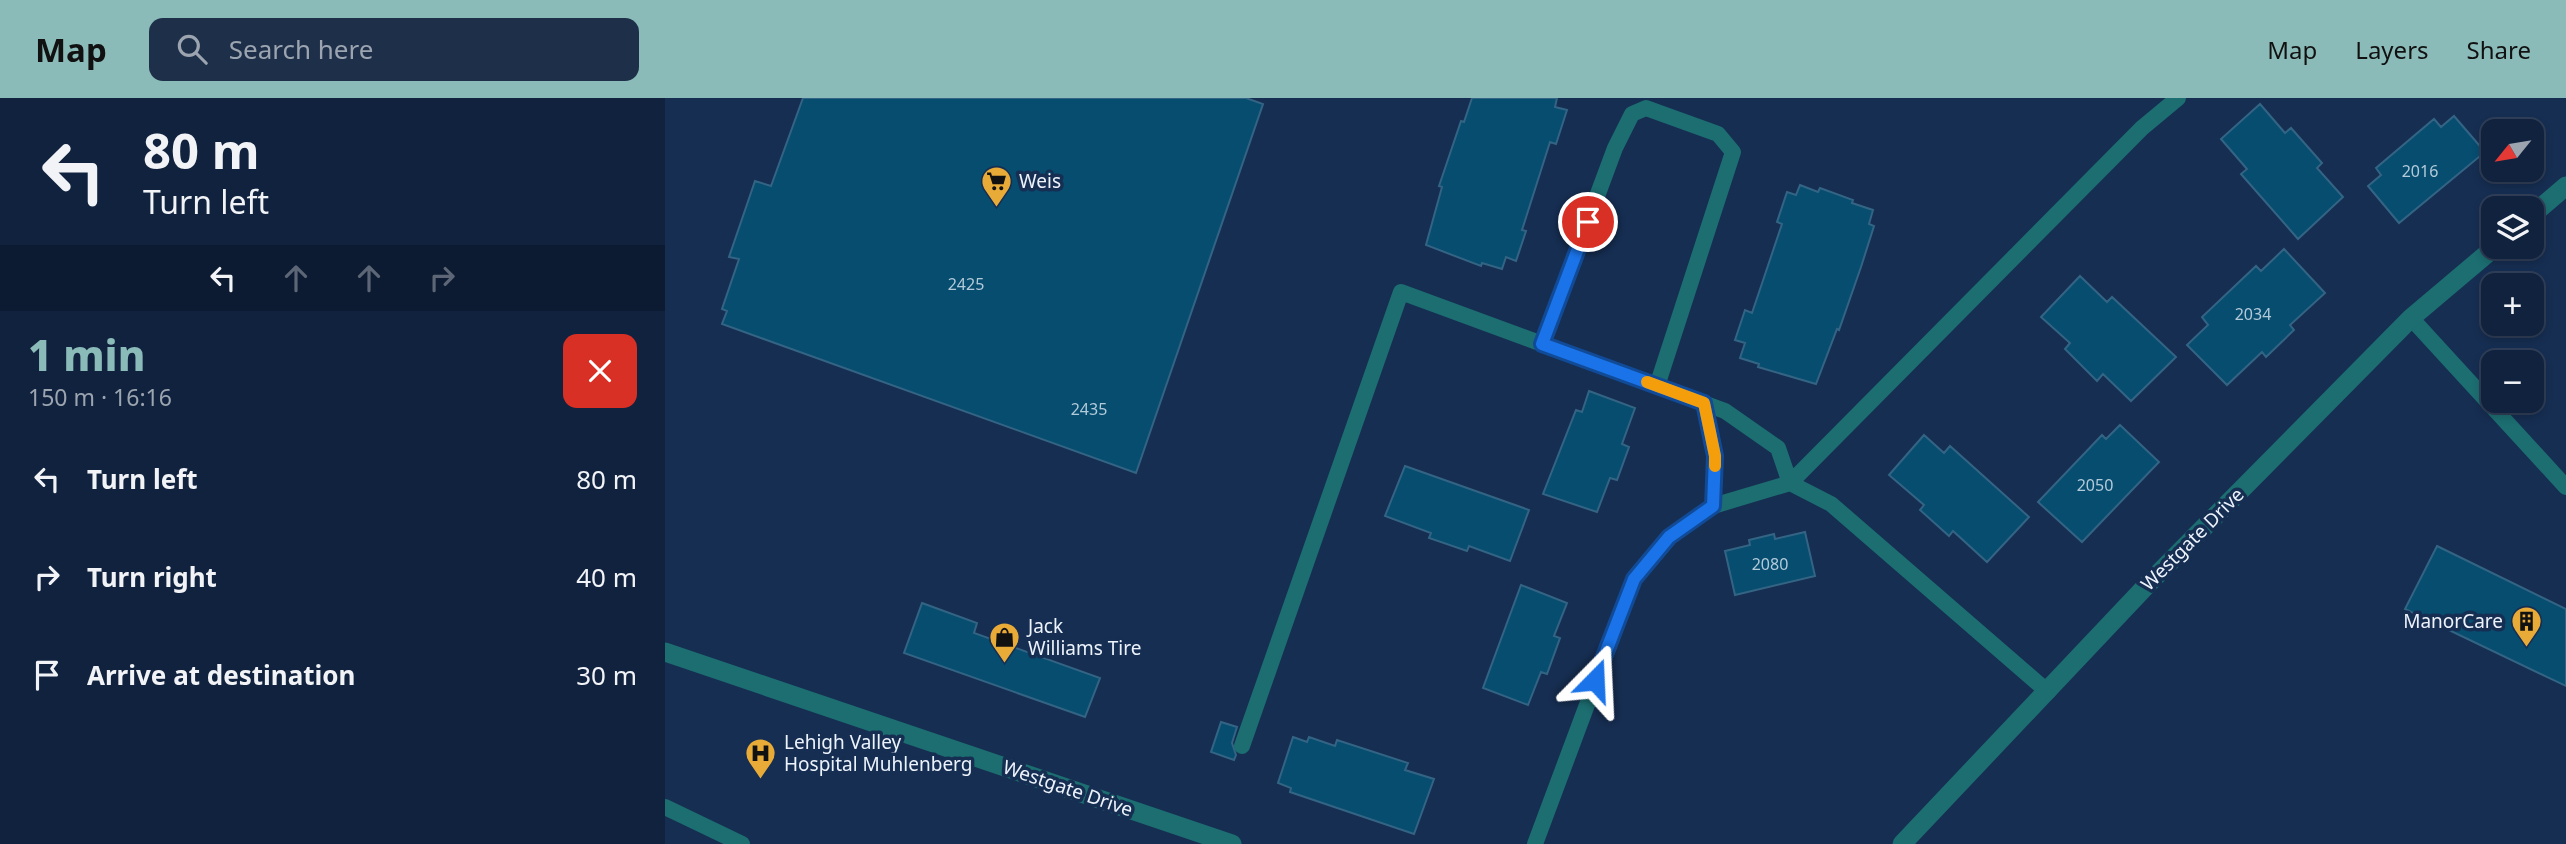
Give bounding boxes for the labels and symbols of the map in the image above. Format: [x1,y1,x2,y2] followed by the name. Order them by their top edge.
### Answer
[2481,119,2545,182] north arrow
[2402,160,2438,182] house number: 2016
[979,164,1013,208] supermarket icon: Weis
[1019,168,1061,194] place label: Weis
[1558,192,1618,252] pin
[948,273,984,295] house number: 2425
[2235,303,2271,325] house number: 2034
[1071,398,1107,420] house number: 2435
[2077,474,2113,496] house number: 2050
[2135,482,2249,596] street label: Westgate Drive
[1752,553,1788,575] house number: 2080
[2509,604,2543,648] building icon: ManorCare
[2403,608,2503,634] place label: ManorCare
[1026,613,1141,661] place label: Jack Williams Tire
[988,620,1022,664] shop icon: Jack Williams Tire
[1558,643,1632,717] position arrow
[784,729,972,777] place label: Lehigh Valley Hospital Muhlenberg
[744,736,778,780] hospital icon: Lehigh Valley Hospital Muhlenberg
[1000,754,1136,822] street label: Westgate Drive

